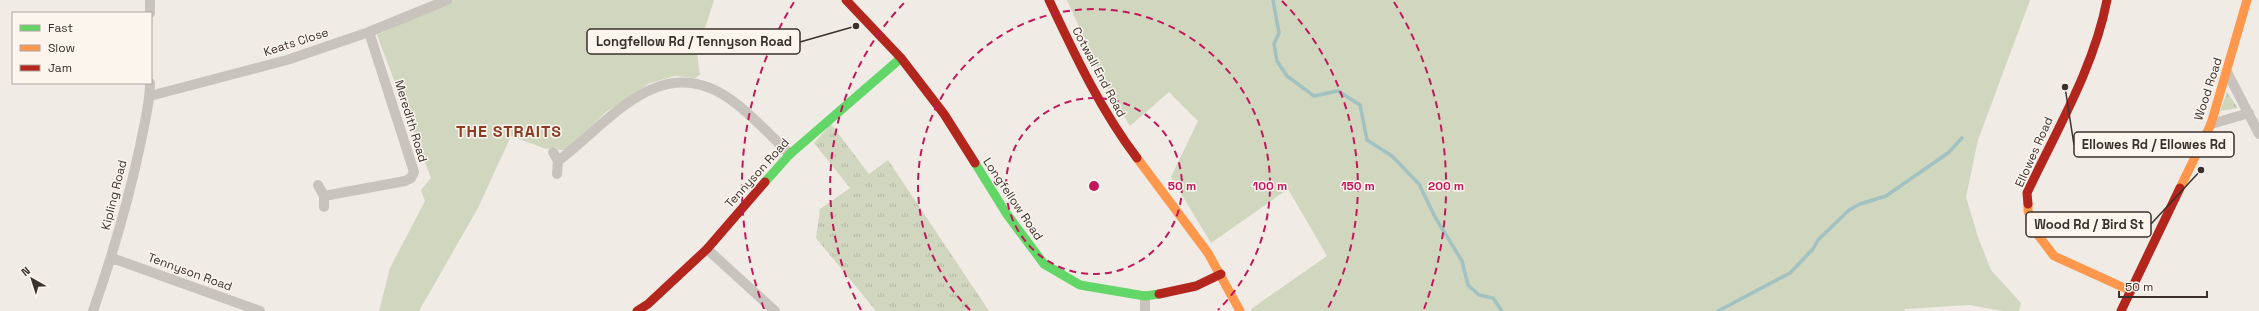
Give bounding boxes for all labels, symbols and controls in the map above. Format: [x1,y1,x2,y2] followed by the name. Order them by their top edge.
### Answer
[12,12,152,84] legend
[48,20,73,36] text: Fast
[262,24,330,60] street label: Keats Close
[1068,24,1130,120] street label: Cotwall End Road
[587,29,800,54] callout: Longfellow Rd / Tennyson Road
[596,33,792,50] text: Longfellow Rd / Tennyson Road
[48,40,75,56] text: Slow
[2190,55,2226,123] street label: Wood Road
[48,60,72,76] text: Jam
[391,78,431,164] street label: Meredith Road
[2011,114,2057,190] street label: Ellowes Road
[456,121,562,142] district label: THE STRAITS
[2074,132,2234,157] callout: Ellowes Rd / Ellowes Rd
[721,135,793,211] street label: Tennyson Road
[2082,136,2226,153] text: Ellowes Rd / Ellowes Rd
[979,155,1047,243] street label: Longfellow Road
[98,158,130,232] street label: Kipling Road
[1168,178,1196,194] text: 50 m
[1253,178,1287,194] text: 100 m
[1341,178,1375,194] text: 150 m
[1428,178,1464,194] text: 200 m
[1087,179,1101,193] centre of rings
[2026,212,2151,237] callout: Wood Rd / Bird St
[2034,216,2144,233] text: Wood Rd / Bird St
[146,249,234,295] street label: Tennyson Road
[12,259,52,299] north arrow
[18,263,33,279] text: N
[2119,273,2207,299] scale bar
[2125,279,2153,295] text: 50 m

